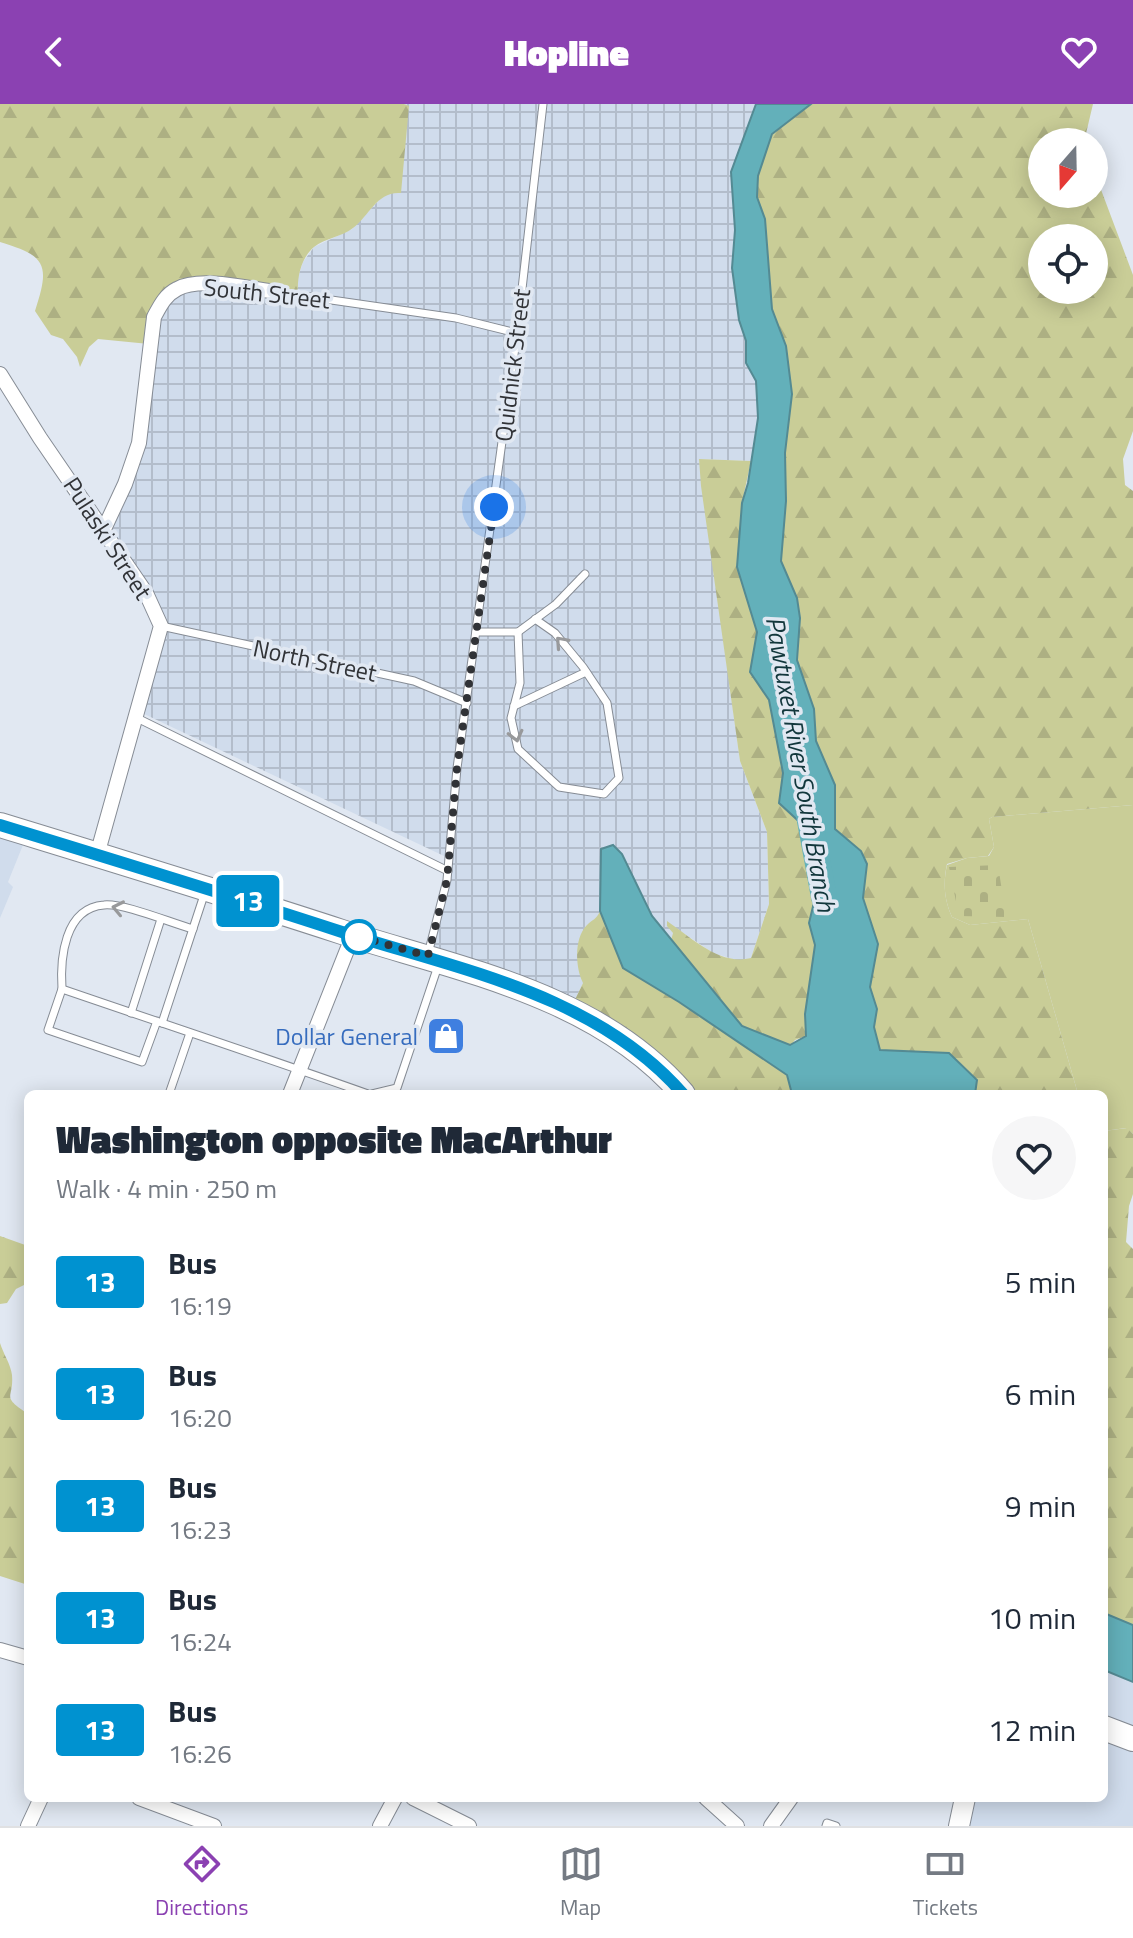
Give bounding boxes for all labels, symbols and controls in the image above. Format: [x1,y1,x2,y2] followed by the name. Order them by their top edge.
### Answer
[504,25,629,80] text: Hopline
[32,30,76,74] icon: back
[1057,30,1101,74] icon: heart
[1028,128,1108,208] north arrow
[1028,128,1108,304] map controls
[1028,224,1108,304] button: locate
[202,268,333,318] street label: South Street
[485,286,539,444] street label: Quidnick Street
[55,470,161,607] street label: Pulaski Street
[474,487,514,527] your location
[756,613,846,916] water label: Pawtuxet River South Branch
[250,629,381,691] street label: North Street
[557,636,571,651] one-way arrow
[507,729,524,743] one-way arrow
[212,875,284,927] line badge: 13
[232,879,264,922] text: 13
[112,900,126,917] one-way arrow
[342,920,376,954] unlabelled marker
[425,1015,467,1057] shop icon: Dollar General
[275,1018,418,1054] place label: Dollar General
[56,1110,612,1168] text: Washington opposite MacArthur
[992,1116,1076,1200] button: heart
[56,1169,277,1208] text: Walk · 4 min · 250 m
[168,1240,217,1286] text: Bus
[1005,1259,1076,1305] text: 5 min
[84,1260,116,1303] text: 13
[168,1286,232,1325] text: 16:19
[168,1352,217,1398] text: Bus
[1005,1371,1076,1417] text: 6 min
[84,1372,116,1415] text: 13
[168,1398,232,1437] text: 16:20
[168,1464,217,1510] text: Bus
[1005,1483,1076,1529] text: 9 min
[84,1484,116,1527] text: 13
[168,1510,232,1549] text: 16:23
[168,1576,217,1622] text: Bus
[988,1595,1076,1641] text: 10 min
[84,1596,116,1639] text: 13
[168,1622,232,1661] text: 16:24
[168,1688,217,1734] text: Bus
[988,1707,1076,1753] text: 12 min
[84,1708,116,1751] text: 13
[168,1734,232,1773] text: 16:26
[155,1842,248,1924] tab: Directions
[559,1842,603,1924] tab: Map
[913,1842,978,1924] tab: Tickets

